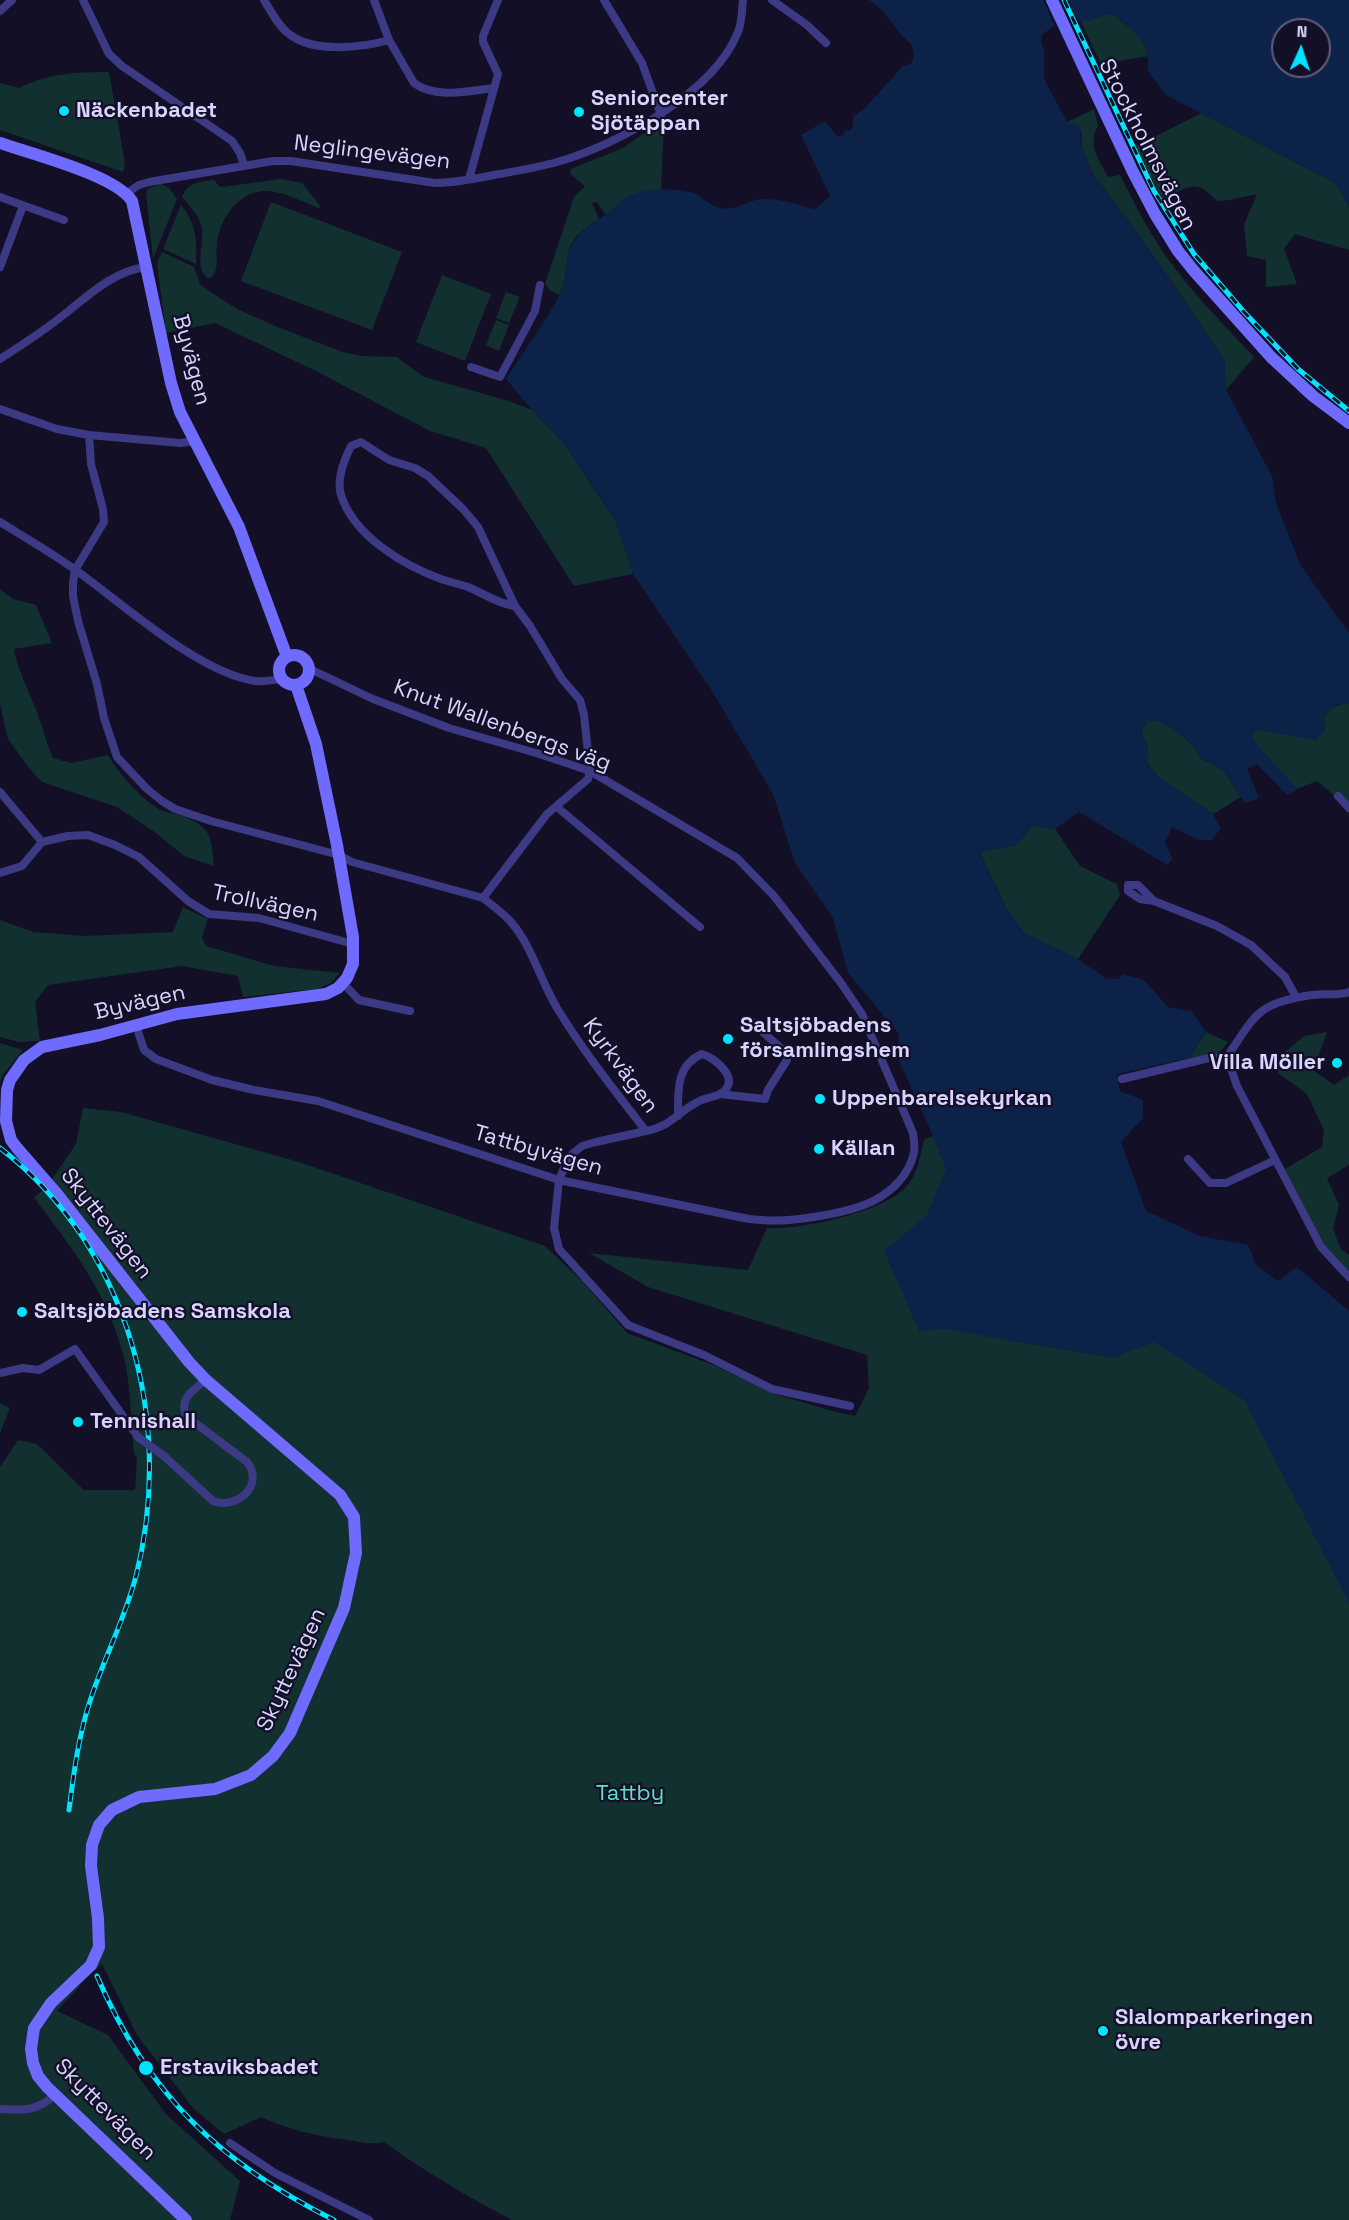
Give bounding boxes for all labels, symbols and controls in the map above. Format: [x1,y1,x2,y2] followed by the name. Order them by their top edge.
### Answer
[1271,18,1331,78] north arrow
[1296,21,1308,42] text: N
[1092,55,1202,235] street label: Stockholmsvägen
[591,86,728,138] place label: Seniorcenter Sjötäppan
[76,98,217,124] place label: Näckenbadet
[57,104,71,118] marker: Näckenbadet
[572,105,586,119] marker: Seniorcenter Sjötäppan
[292,130,452,176] street label: Neglingevägen
[166,312,216,408] street label: Byvägen
[390,674,614,778] street label: Knut Wallenbergs väg
[209,880,321,928] street label: Trollvägen
[92,980,188,1026] street label: Byvägen
[577,1013,663,1119] street label: Kyrkvägen
[740,1013,910,1064] place label: Saltsjöbadens församlingshem
[721,1032,735,1046] marker: Saltsjöbadens församlingshem
[1210,1050,1325,1076] place label: Villa Möller
[1330,1056,1344,1070] marker: Villa Möller
[832,1086,1052,1112] place label: Uppenbarelsekyrkan
[813,1092,827,1106] marker: Uppenbarelsekyrkan
[470,1120,606,1182] street label: Tattbyvägen
[831,1136,895,1162] place label: Källan
[812,1142,826,1156] marker: Källan
[55,1163,157,1285] street label: Skyttevägen
[34,1299,291,1325] place label: Saltsjöbadens Samskola
[15,1305,29,1319] marker: Saltsjöbadens Samskola
[90,1409,196,1435] place label: Tennishall
[71,1415,85,1429] marker: Tennishall
[252,1604,332,1736] street label: Skyttevägen
[596,1781,664,1807] park label: Tattby
[1115,2005,1313,2056] place label: Slalomparkeringen övre
[1096,2024,1110,2038] marker: Slalomparkeringen övre
[49,2054,161,2166] street label: Skyttevägen
[160,2055,319,2081] place label: Erstaviksbadet
[137,2059,155,2077] marker: Erstaviksbadet

